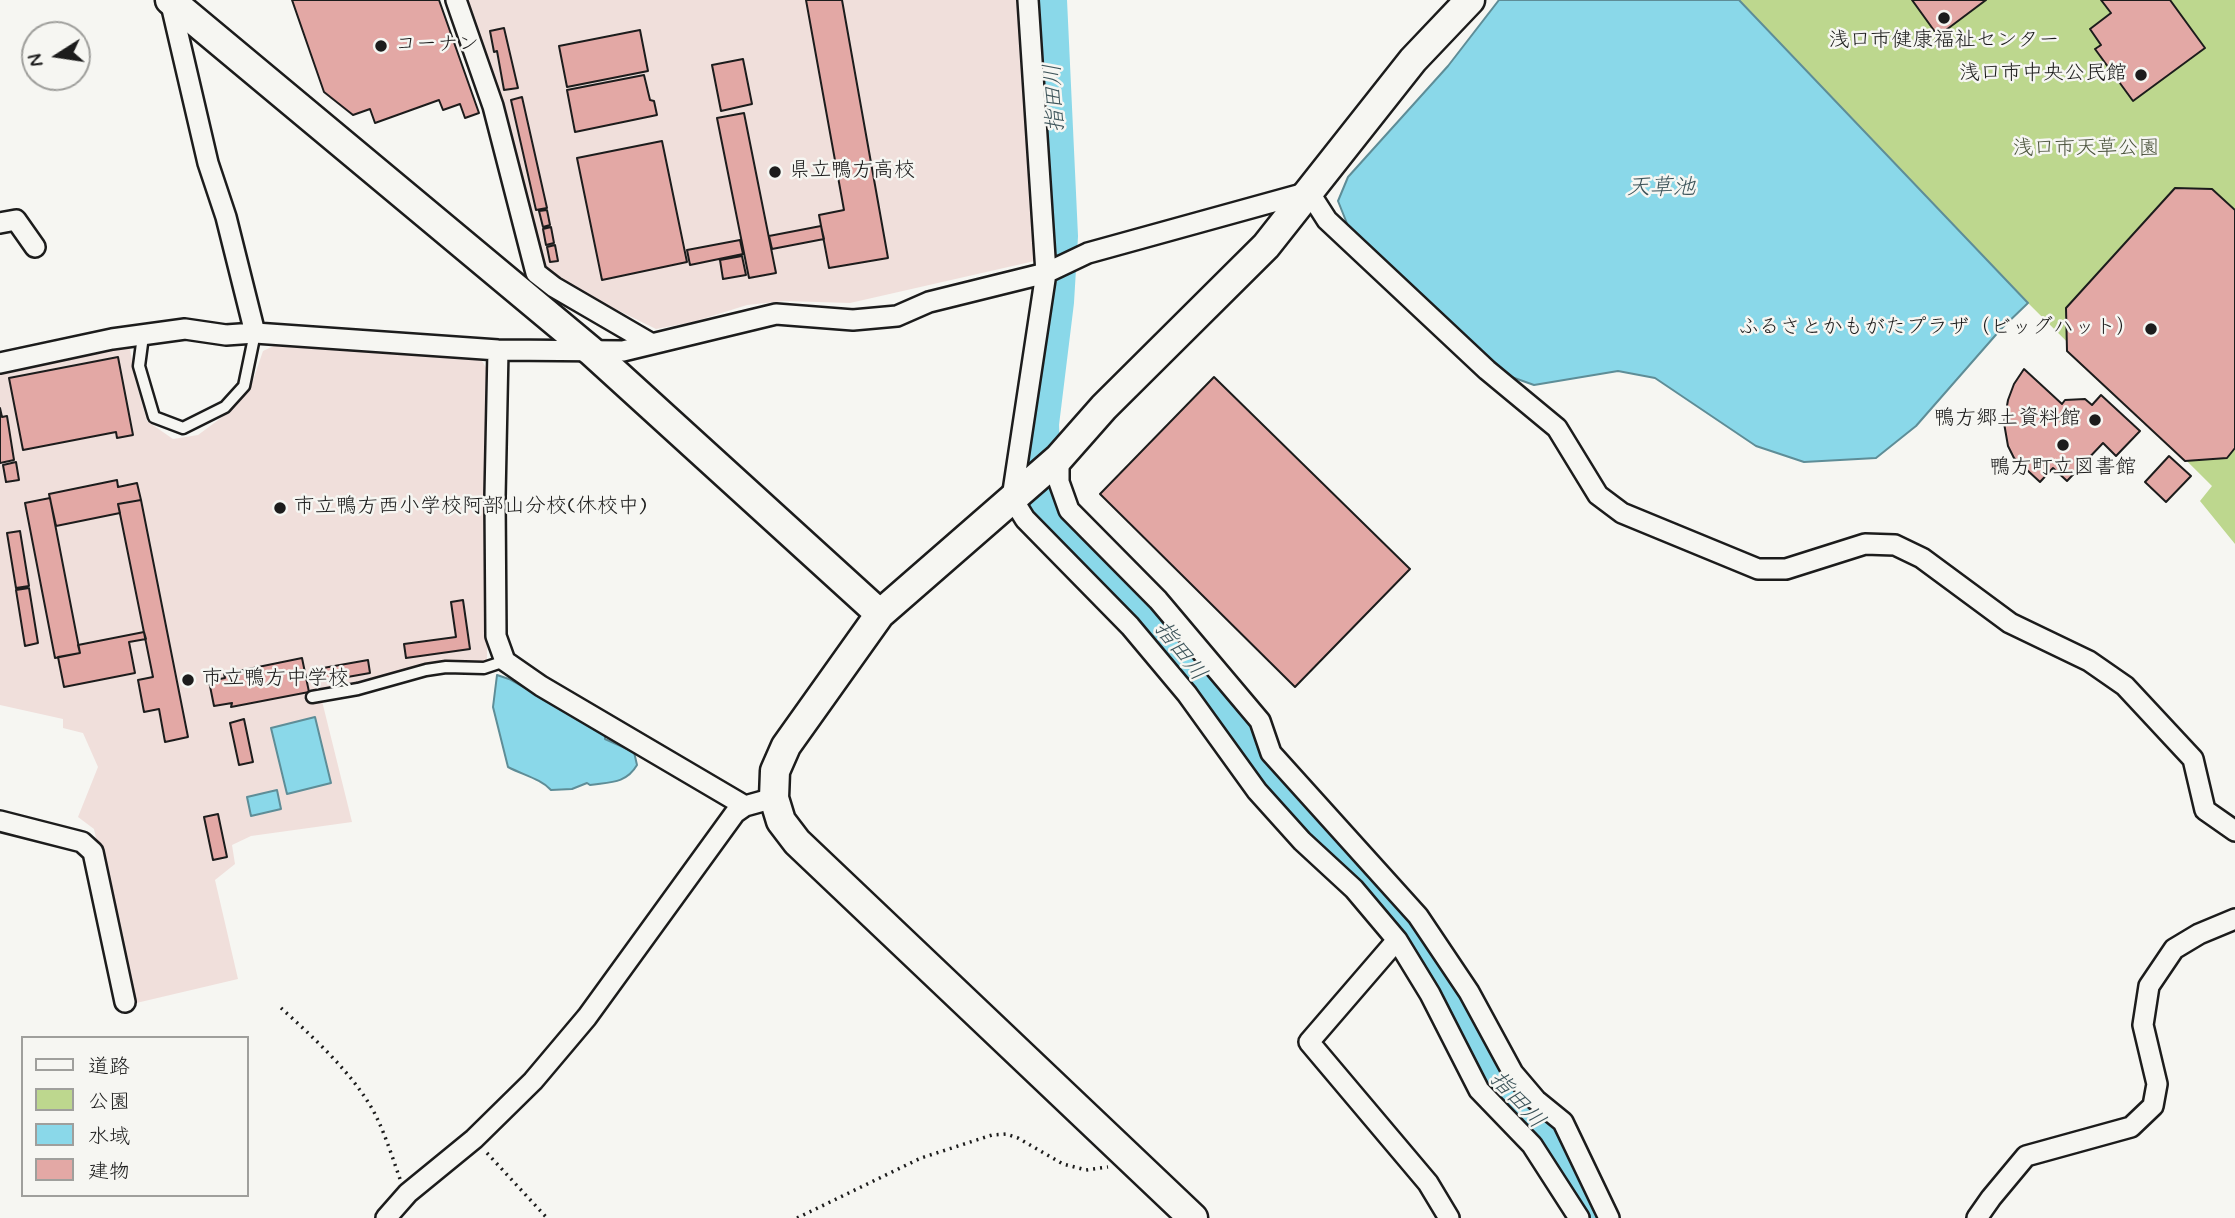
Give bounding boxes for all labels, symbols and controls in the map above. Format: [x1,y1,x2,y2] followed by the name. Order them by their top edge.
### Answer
[1936,10,1952,26] marker: 浅口市健康福祉センター
[21,21,91,91] north arrow
[1829,29,2059,55] place label: 浅口市健康福祉センター
[395,33,479,59] place label: コーナン
[373,38,389,54] marker: コーナン
[23,51,50,69] text: N
[1959,62,2127,88] place label: 浅口市中央公民館
[1040,63,1072,133] water label: 指田川
[2133,67,2149,83] marker: 浅口市中央公民館
[2013,137,2159,163] park label: 浅口市天草公園
[789,159,915,185] place label: 県立鴨方高校
[767,164,783,180] marker: 県立鴨方高校
[1627,175,1695,203] water label: 天草池
[1738,316,2137,342] place label: ふるさとかもがたプラザ（ビッグハット）
[2143,321,2159,337] marker: ふるさとかもがたプラザ（ビッグハット）
[1934,407,2081,433] place label: 鴨方郷土資料館
[2087,412,2103,428] marker: 鴨方郷土資料館
[2055,437,2071,453] marker: 鴨方町立図書館
[1990,456,2136,482] place label: 鴨方町立図書館
[294,495,646,521] place label: 市立鴨方西小学校阿部山分校(休校中)
[272,500,288,516] marker: 市立鴨方西小学校阿部山分校(休校中)
[1147,616,1211,688] water label: 指田川
[202,667,349,693] place label: 市立鴨方中学校
[180,672,196,688] marker: 市立鴨方中学校
[21,1036,248,1197] legend
[88,1053,130,1081] text: 道路
[1482,1066,1550,1136] water label: 指田川
[88,1088,130,1116] text: 公園
[88,1123,130,1151] text: 水域
[88,1158,130,1186] text: 建物

